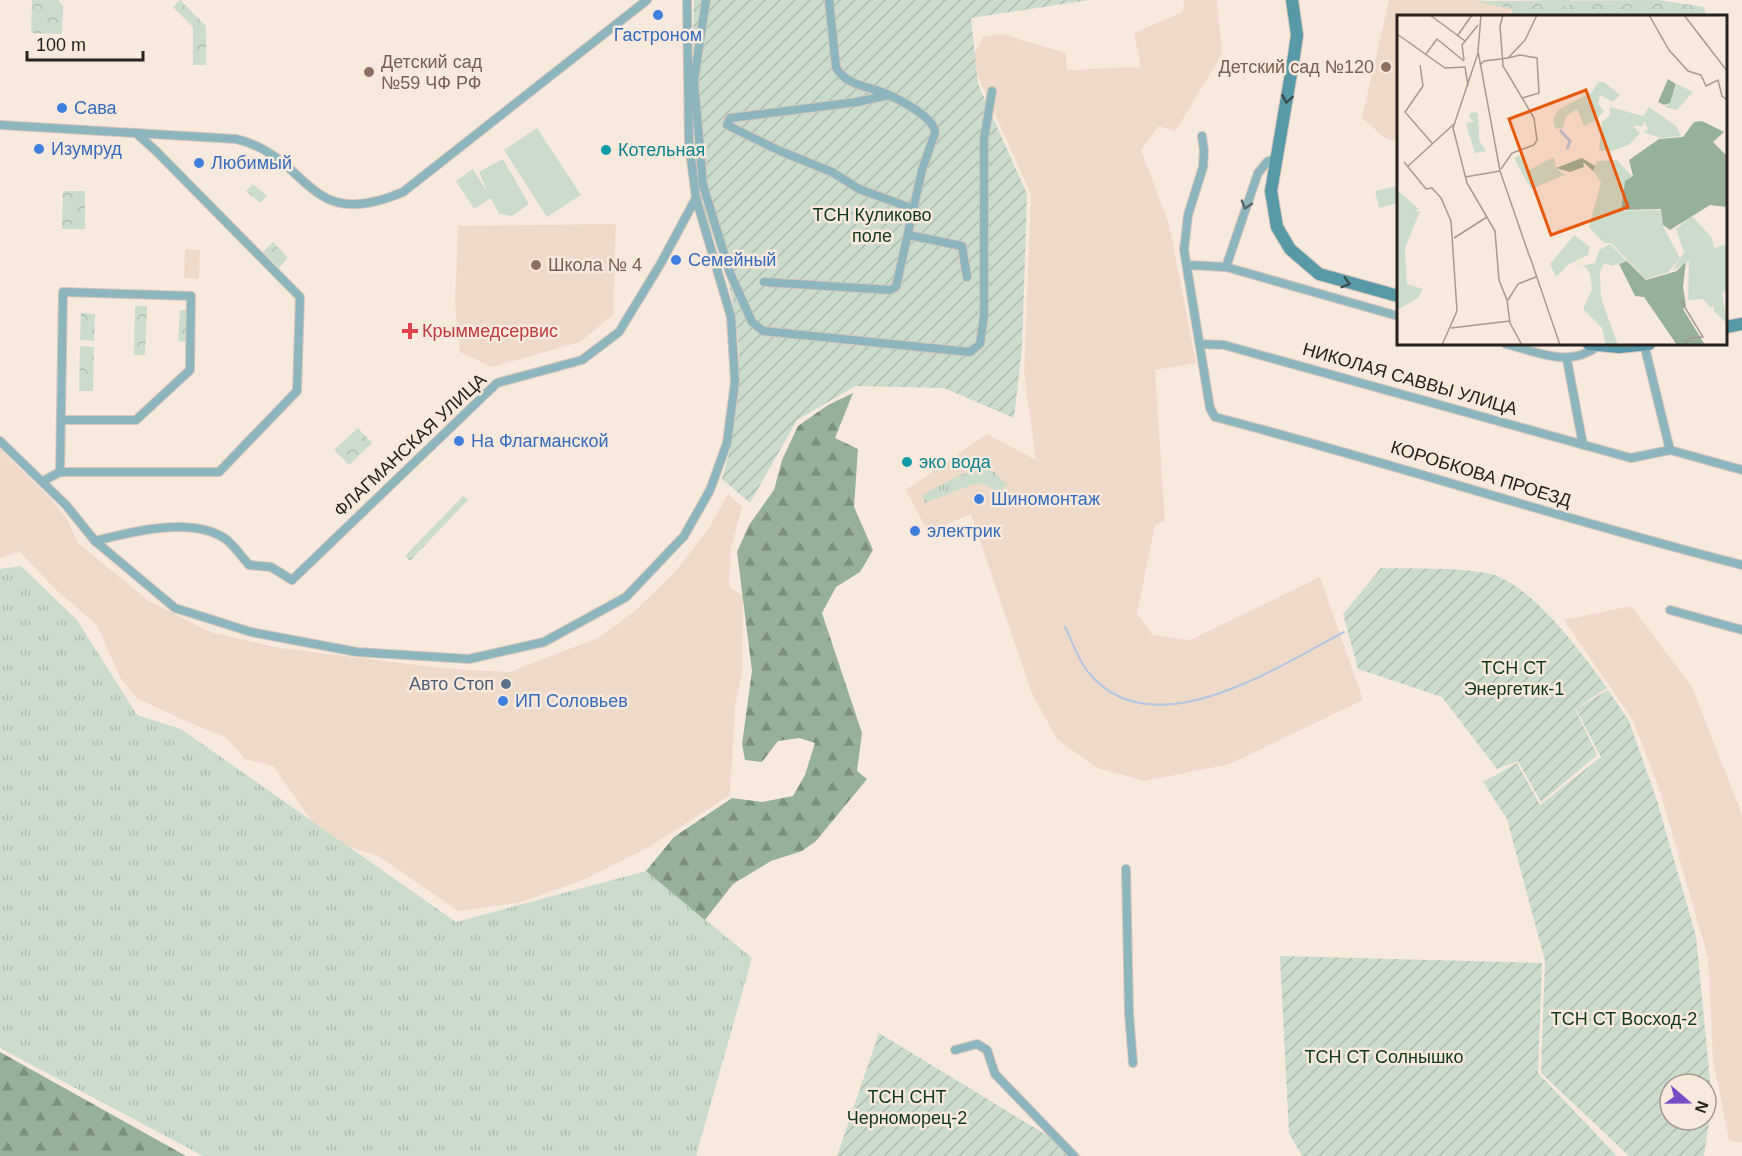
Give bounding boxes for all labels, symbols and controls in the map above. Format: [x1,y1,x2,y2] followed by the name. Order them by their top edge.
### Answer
[651,8,665,22] marker: Гастроном
[1397,15,1727,345] inset map
[27,24,142,62] scale bar
[614,25,702,45] place label: Гастроном
[36,35,86,55] text: 100 m
[381,52,483,93] place label: Детский сад №59 ЧФ РФ
[1219,57,1374,77] place label: Детский сад №120
[1379,60,1393,74] marker: Детский сад №120
[362,65,376,79] marker: Детский сад №59 ЧФ РФ
[1281,94,1294,104] one-way arrow
[74,98,118,118] place label: Сава
[55,101,69,115] marker: Сава
[51,139,122,159] place label: Изумруд
[618,140,705,160] place label: Котельная
[32,142,46,156] marker: Изумруд
[599,143,613,157] marker: Котельная
[211,153,292,173] place label: Любимый
[192,156,206,170] marker: Любимый
[1241,199,1253,210] one-way arrow
[812,205,932,246] park label: ТСН Куликово поле
[688,250,776,270] place label: Семейный
[669,253,683,267] marker: Семейный
[548,255,642,275] place label: Школа № 4
[529,258,543,272] marker: Школа № 4
[1341,275,1351,288] one-way arrow
[422,321,558,341] place label: Крыммедсервис
[403,324,417,338] marker: Крыммедсервис
[1300,339,1520,419] street label: НИКОЛАЯ САВВЫ УЛИЦА
[330,369,490,521] street label: ФЛАГМАНСКАЯ УЛИЦА
[471,431,609,451] place label: На Флагманской
[452,434,466,448] marker: На Флагманской
[1388,437,1574,511] street label: КОРОБКОВА ПРОЕЗД
[919,452,992,472] place label: эко вода
[900,455,914,469] marker: эко вода
[991,489,1100,509] place label: Шиномонтаж
[972,492,986,506] marker: Шиномонтаж
[927,521,1001,541] place label: электрик
[908,524,922,538] marker: электрик
[1464,658,1564,699] park label: ТСН СТ Энергетик-1
[409,674,494,694] place label: Авто Стоп
[499,677,513,691] marker: Авто Стоп
[515,691,628,711] place label: ИП Соловьев
[496,694,510,708] marker: ИП Соловьев
[1551,1009,1697,1029] park label: ТСН СТ Восход-2
[1305,1047,1463,1067] park label: ТСН СТ Солнышко
[1658,1072,1718,1132] north arrow
[847,1087,967,1128] park label: ТСН СНТ Черноморец-2
[1692,1099,1712,1115] text: N

